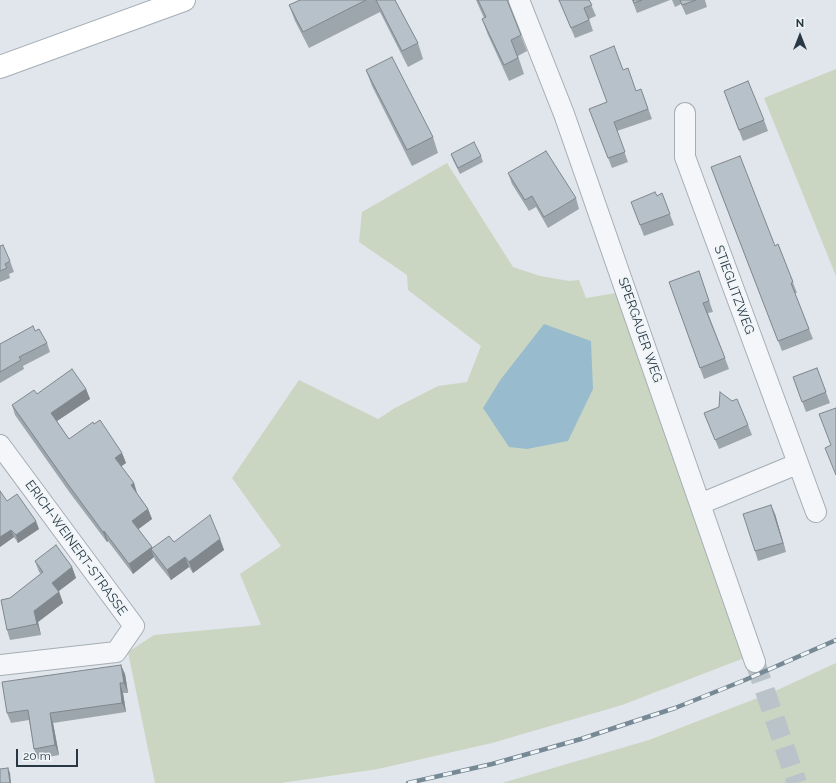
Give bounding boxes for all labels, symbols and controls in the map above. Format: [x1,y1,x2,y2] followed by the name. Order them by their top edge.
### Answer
[780,16,820,56] north arrow
[796,17,804,30] text: N
[711,243,757,337] street label: STIEGLITZWEG
[615,275,665,385] street label: SPERGAUER WEG
[22,477,130,619] street label: ERICH-WEINERT-STRASSE
[18,741,80,767] scale bar
[23,749,51,763] text: 20 m

